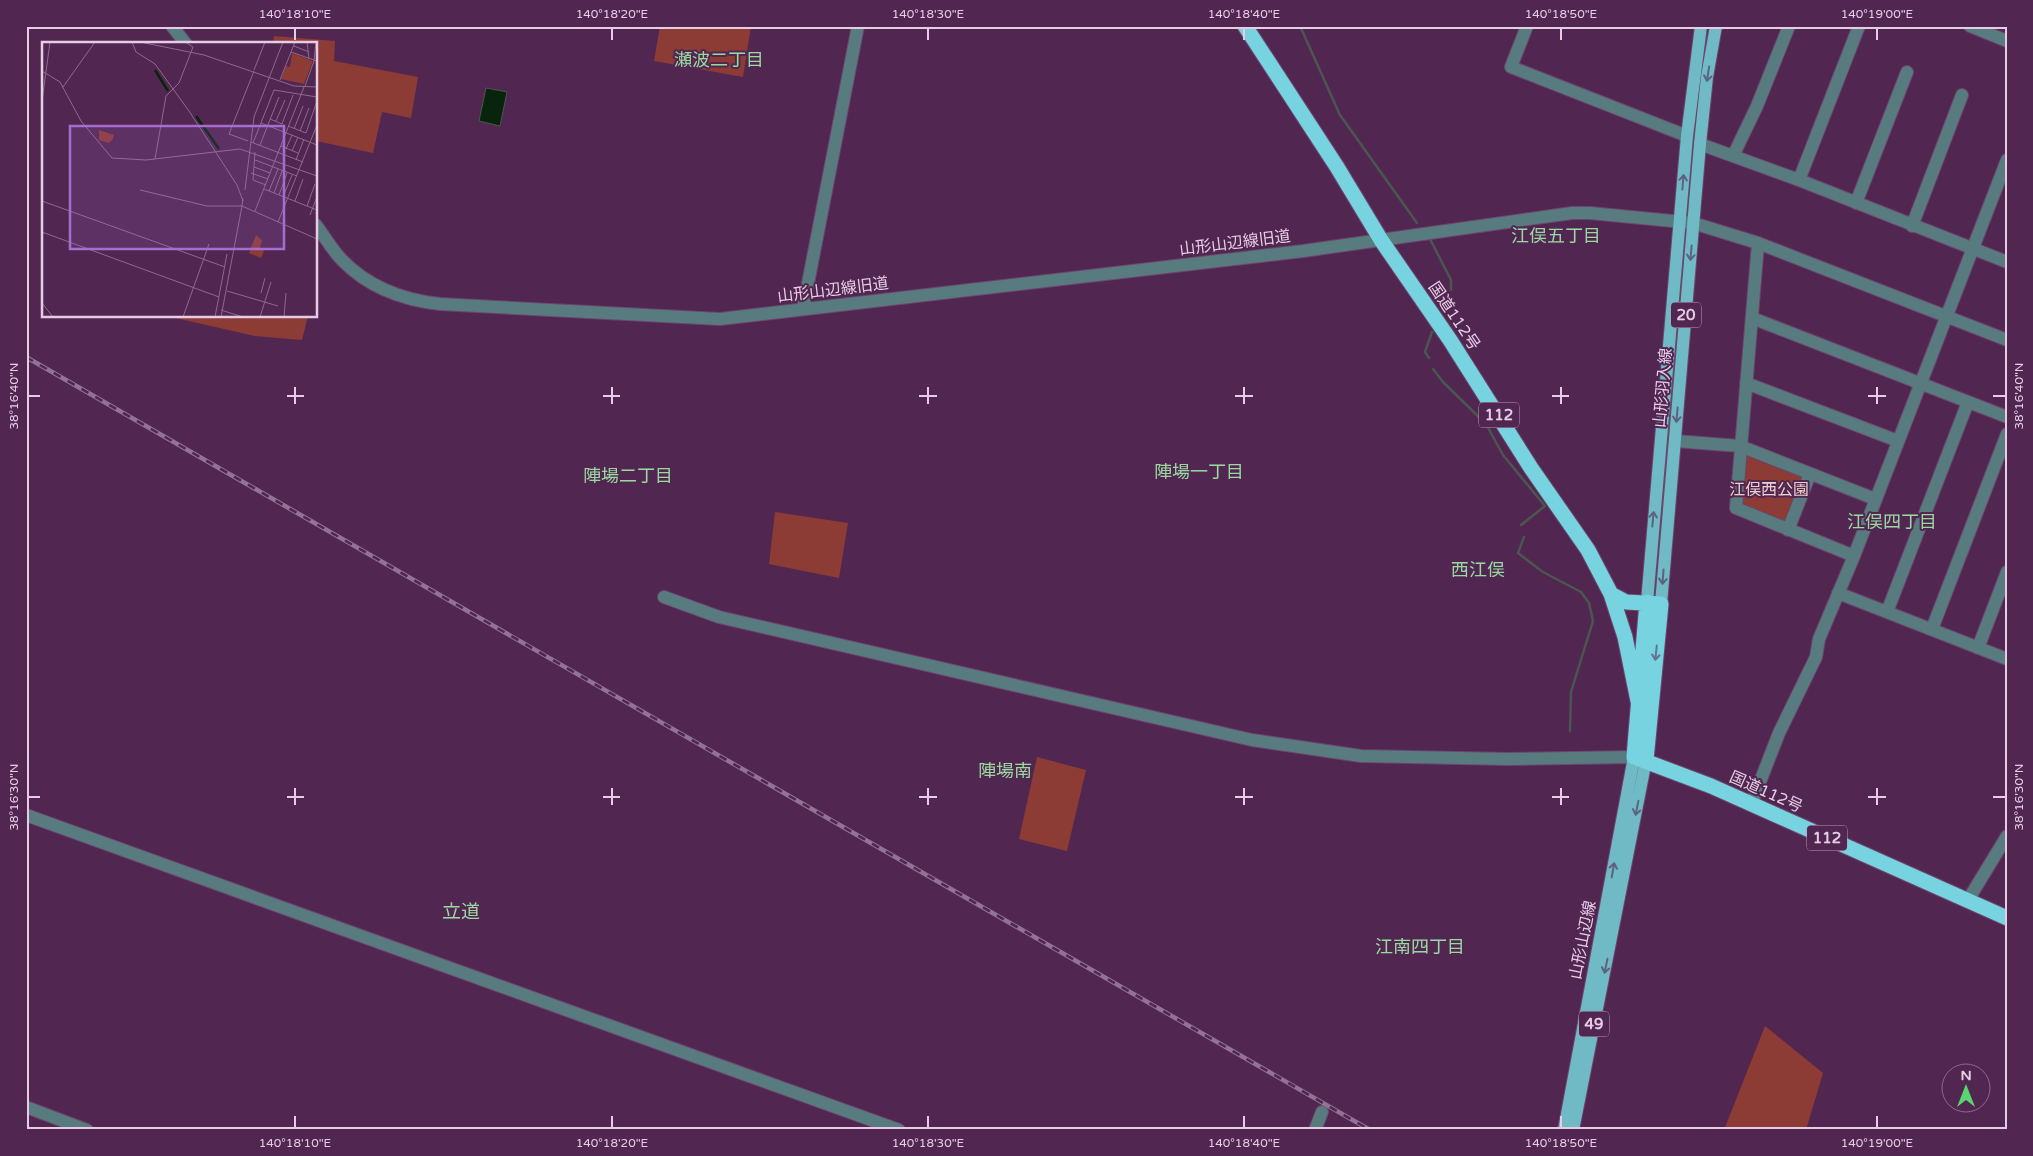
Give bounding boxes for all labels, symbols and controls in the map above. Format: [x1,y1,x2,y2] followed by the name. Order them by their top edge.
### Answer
[259,7,332,21] text: 140°18'10"E
[576,7,649,21] text: 140°18'20"E
[892,7,965,21] text: 140°18'30"E
[1208,7,1281,21] text: 140°18'40"E
[1525,7,1598,21] text: 140°18'50"E
[1841,7,1914,21] text: 140°19'00"E
[42,42,318,318] inset map
[674,49,764,71] district label: 瀬波二丁目
[1702,66,1712,82] one-way arrow
[1678,175,1688,191] one-way arrow
[1511,225,1601,247] district label: 江俣五丁目
[1178,226,1292,260] street label: 山形山辺線旧道
[1686,245,1695,261] one-way arrow
[776,273,890,307] street label: 山形山辺線旧道
[1424,278,1484,354] street label: 国道112号
[1671,302,1701,328] road number: 20
[1650,347,1676,429] street label: 山形羽入線
[7,363,21,430] text: 38°16'40"N
[2012,363,2026,430] text: 38°16'40"N
[1479,402,1519,428] road number: 112
[1673,407,1682,423] one-way arrow
[1154,461,1244,483] district label: 陣場一丁目
[583,465,673,487] district label: 陣場二丁目
[1729,480,1809,500] park label: 江俣西公園
[1648,511,1658,527] one-way arrow
[1847,511,1937,533] district label: 江俣四丁目
[1451,559,1505,581] district label: 西江俣
[1658,569,1667,585] one-way arrow
[1651,644,1661,660] one-way arrow
[978,760,1032,782] district label: 陣場南
[7,764,21,831] text: 38°16'30"N
[2012,764,2026,831] text: 38°16'30"N
[1726,767,1806,817] street label: 国道112号
[1632,800,1641,816] one-way arrow
[1807,826,1847,850] road number: 112
[1608,863,1618,879] one-way arrow
[1566,899,1600,981] street label: 山形山辺線
[442,901,480,923] district label: 立道
[1375,936,1465,958] district label: 江南四丁目
[1600,957,1610,973] one-way arrow
[1579,1012,1609,1036] road number: 49
[1940,1064,1990,1114] north arrow
[1960,1067,1972,1084] text: N
[259,1136,332,1150] text: 140°18'10"E
[576,1136,649,1150] text: 140°18'20"E
[892,1136,965,1150] text: 140°18'30"E
[1208,1136,1281,1150] text: 140°18'40"E
[1525,1136,1598,1150] text: 140°18'50"E
[1841,1136,1914,1150] text: 140°19'00"E

